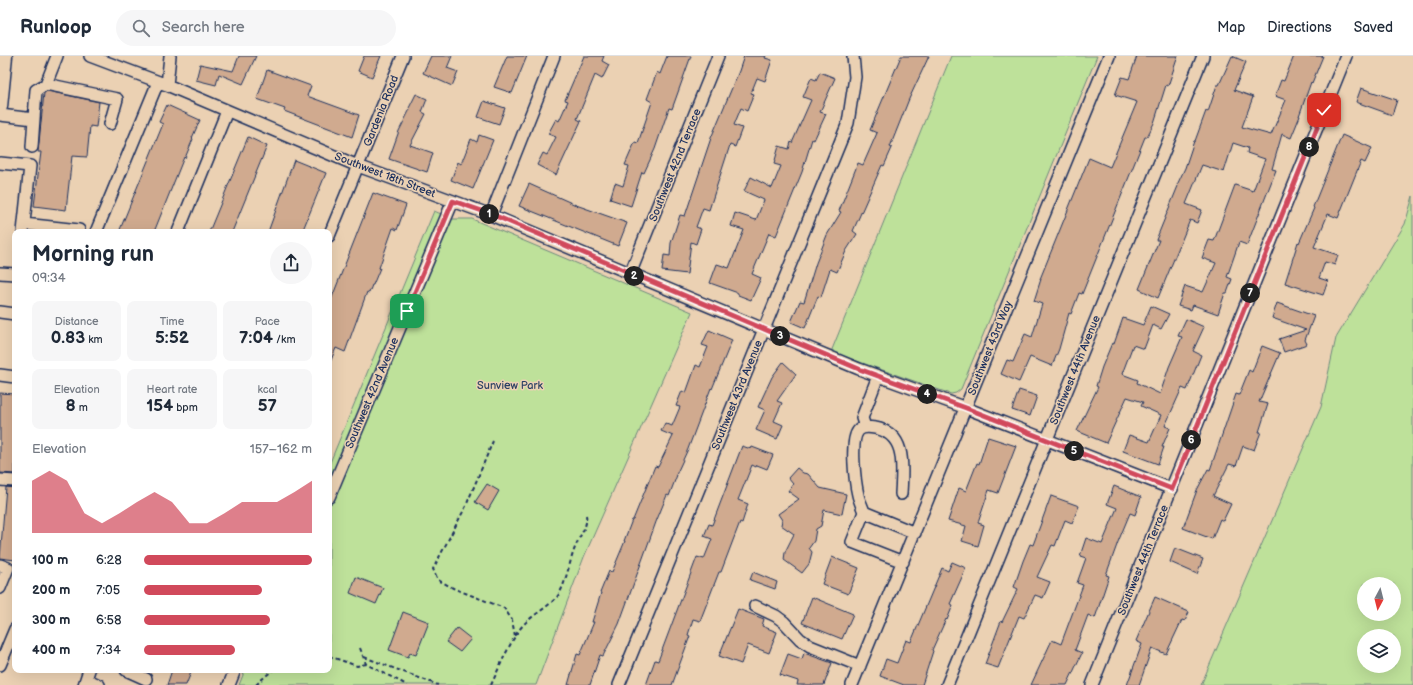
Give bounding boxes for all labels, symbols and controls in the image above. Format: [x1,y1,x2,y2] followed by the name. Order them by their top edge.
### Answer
[116,10,396,46] search box
[20,16,92,39] text: Runloop
[130,17,152,39] icon: search
[162,18,245,37] text: Search here
[1217,19,1245,36] text: Map
[1267,19,1332,36] text: Directions
[1354,19,1393,36] text: Saved
[361,74,401,148] street label: Gardenia Road
[1307,93,1341,127] pin
[1313,99,1335,121] icon: check
[646,106,704,223] street label: Southwest 42nd Terrace
[1299,137,1319,157] pin: 8
[1306,140,1312,153] text: 8
[333,150,438,200] street label: Southwest 18th Street
[479,204,499,224] pin: 1
[487,207,491,220] text: 1
[32,241,154,268] text: Morning run
[270,242,312,284] button: share
[624,266,644,286] pin: 2
[631,269,637,282] text: 2
[32,270,66,286] text: 09:34
[1240,283,1260,303] pin: 7
[1247,286,1253,299] text: 7
[390,294,424,328] pin
[965,299,1015,397] street label: Southwest 43rd Way
[396,300,418,322] icon: arrive
[1047,313,1103,427] street label: Southwest 44th Avenue
[55,315,99,328] text: Distance
[160,315,184,328] text: Time
[255,315,280,328] text: Pace
[770,326,790,346] pin: 3
[51,328,85,348] text: 0.83
[155,328,189,348] text: 5:52
[239,328,273,348] text: 7:04
[777,329,783,342] text: 3
[85,333,103,346] text: km
[273,333,296,346] text: /km
[343,335,402,451] street label: Southwest 42nd Avenue
[709,338,765,452] street label: Southwest 43rd Avenue
[477,379,543,392] park label: Sunview Park
[54,383,100,396] text: Elevation
[147,383,197,396] text: Heart rate
[257,383,277,396] text: kcal
[917,384,937,404] pin: 4
[924,387,930,400] text: 4
[66,396,76,416] text: 8
[146,396,173,416] text: 154
[258,396,277,416] text: 57
[76,401,88,414] text: m
[173,401,198,414] text: bpm
[1181,430,1201,450] pin: 6
[1188,433,1194,446] text: 6
[32,441,86,457] text: Elevation
[250,441,312,457] text: 157–162 m
[1064,441,1084,461] pin: 5
[1071,444,1077,457] text: 5
[1115,503,1171,617] street label: Southwest 44th Terrace
[32,552,68,568] text: 100 m
[96,552,122,568] text: 6:28
[1357,577,1401,621] north arrow
[1357,577,1401,673] map controls
[32,582,70,598] text: 200 m
[96,582,120,598] text: 7:05
[32,612,70,628] text: 300 m
[96,612,122,628] text: 6:58
[1357,629,1401,673] button: layers
[32,642,70,658] text: 400 m
[96,642,121,658] text: 7:34

